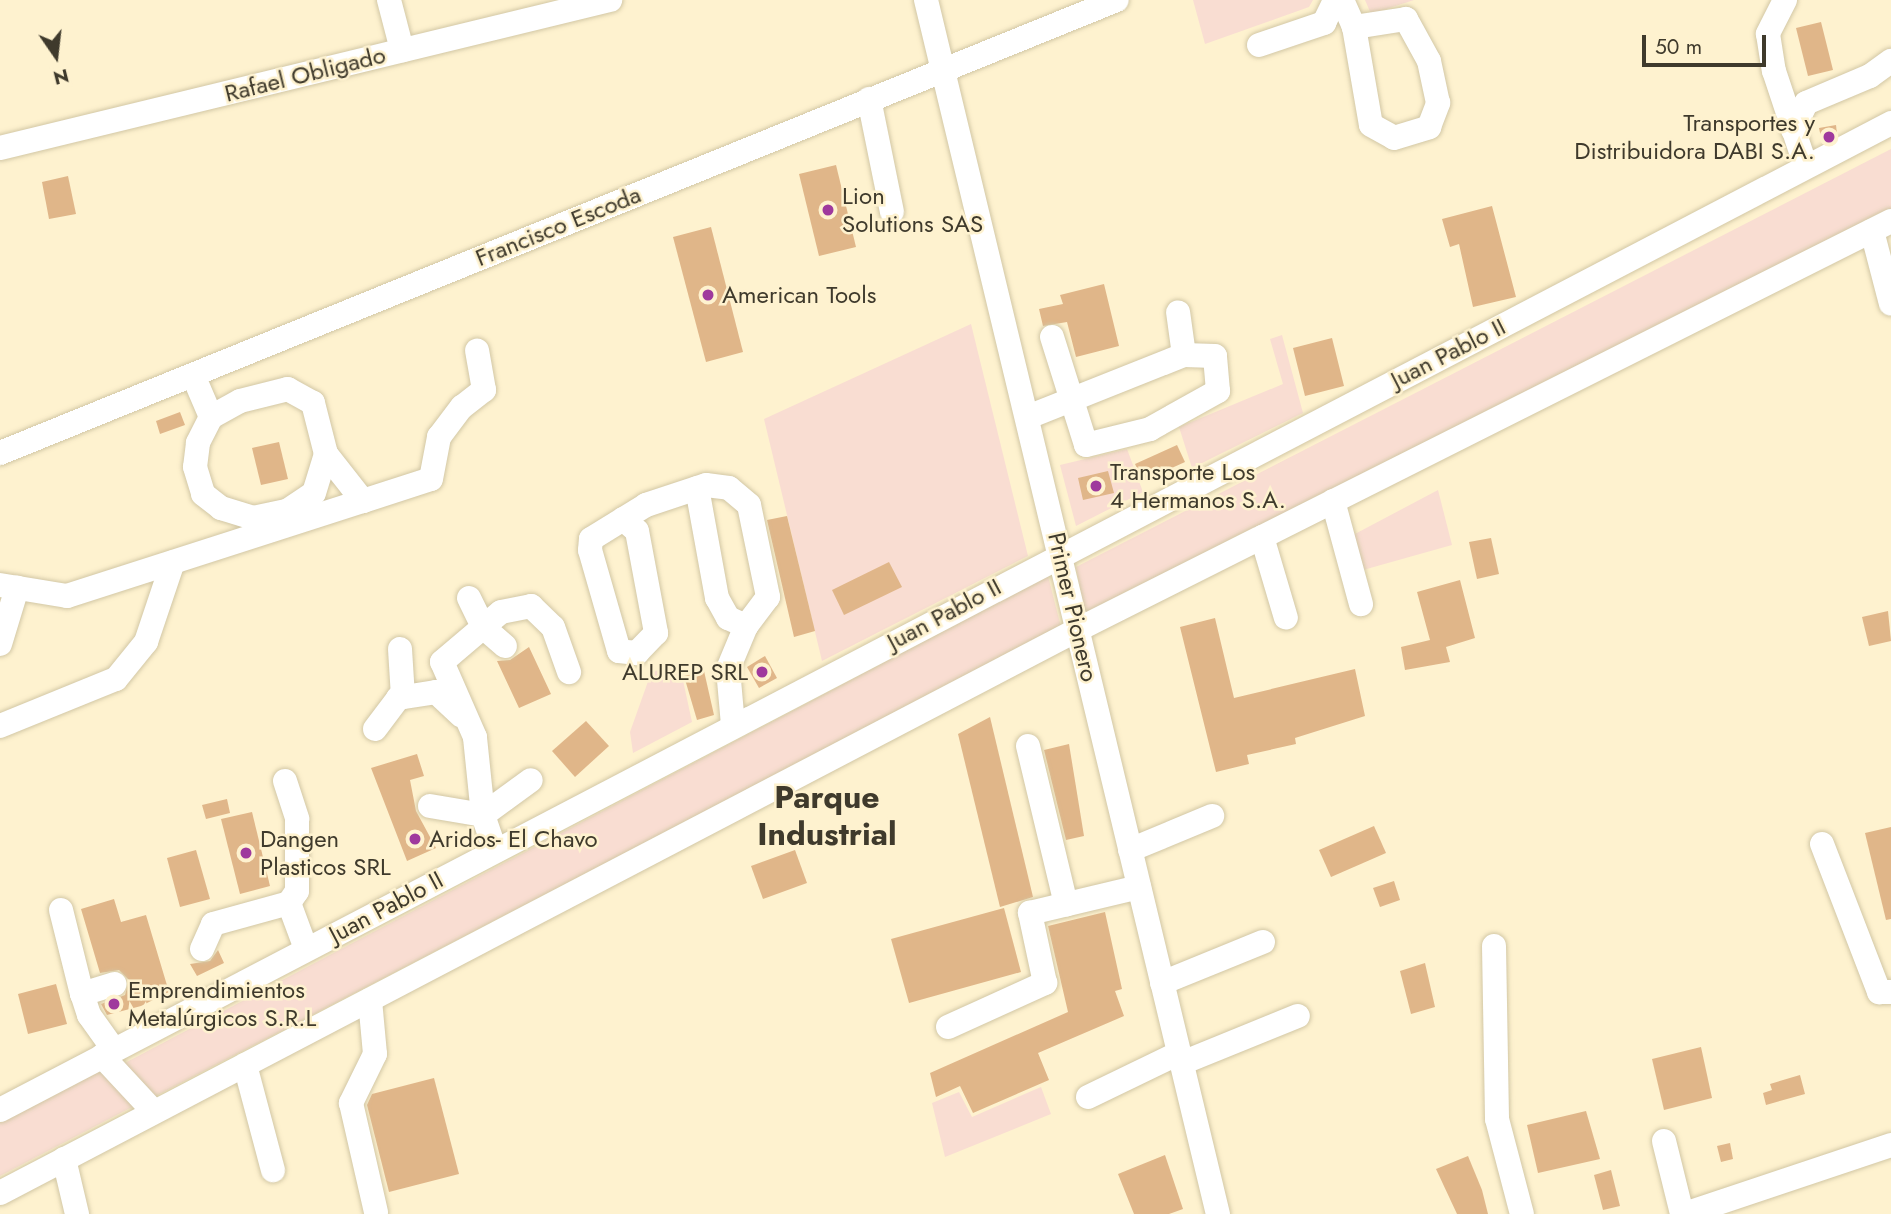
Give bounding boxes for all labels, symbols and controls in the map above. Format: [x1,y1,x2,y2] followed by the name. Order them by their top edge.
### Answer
[21,21,91,91] north arrow
[1646,21,1770,65] scale bar
[1655,32,1702,62] text: 50 m
[222,40,388,108] street label: Rafael Obligado
[51,62,72,92] text: N
[1574,109,1815,165] place label: Transportes y Distribuidora DABI S.A.
[1821,129,1837,145] marker: Transportes y Distribuidora DABI S.A.
[471,180,645,272] street label: Francisco Escoda
[842,182,983,238] place label: Lion Solutions SAS
[820,202,836,218] marker: Lion Solutions SAS
[722,281,876,309] place label: American Tools
[700,287,716,303] marker: American Tools
[1386,312,1510,394] street label: Juan Pablo II
[1110,458,1286,514] place label: Transporte Los 4 Hermanos S.A.
[1088,478,1104,494] marker: Transporte Los 4 Hermanos S.A.
[1042,530,1104,684] street label: Primer Pionero
[882,572,1006,656] street label: Juan Pablo II
[622,658,748,686] place label: ALUREP SRL
[754,664,770,680] marker: ALUREP SRL
[757,779,897,854] district label: Parque Industrial
[260,825,391,881] place label: Dangen Plasticos SRL
[429,825,598,853] place label: Aridos- El Chavo
[407,831,423,847] marker: Aridos- El Chavo
[238,845,254,861] marker: Dangen Plasticos SRL
[324,865,448,949] street label: Juan Pablo II
[128,976,316,1032] place label: Emprendimientos Metalúrgicos S.R.L
[106,996,122,1012] marker: Emprendimientos Metalúrgicos S.R.L

